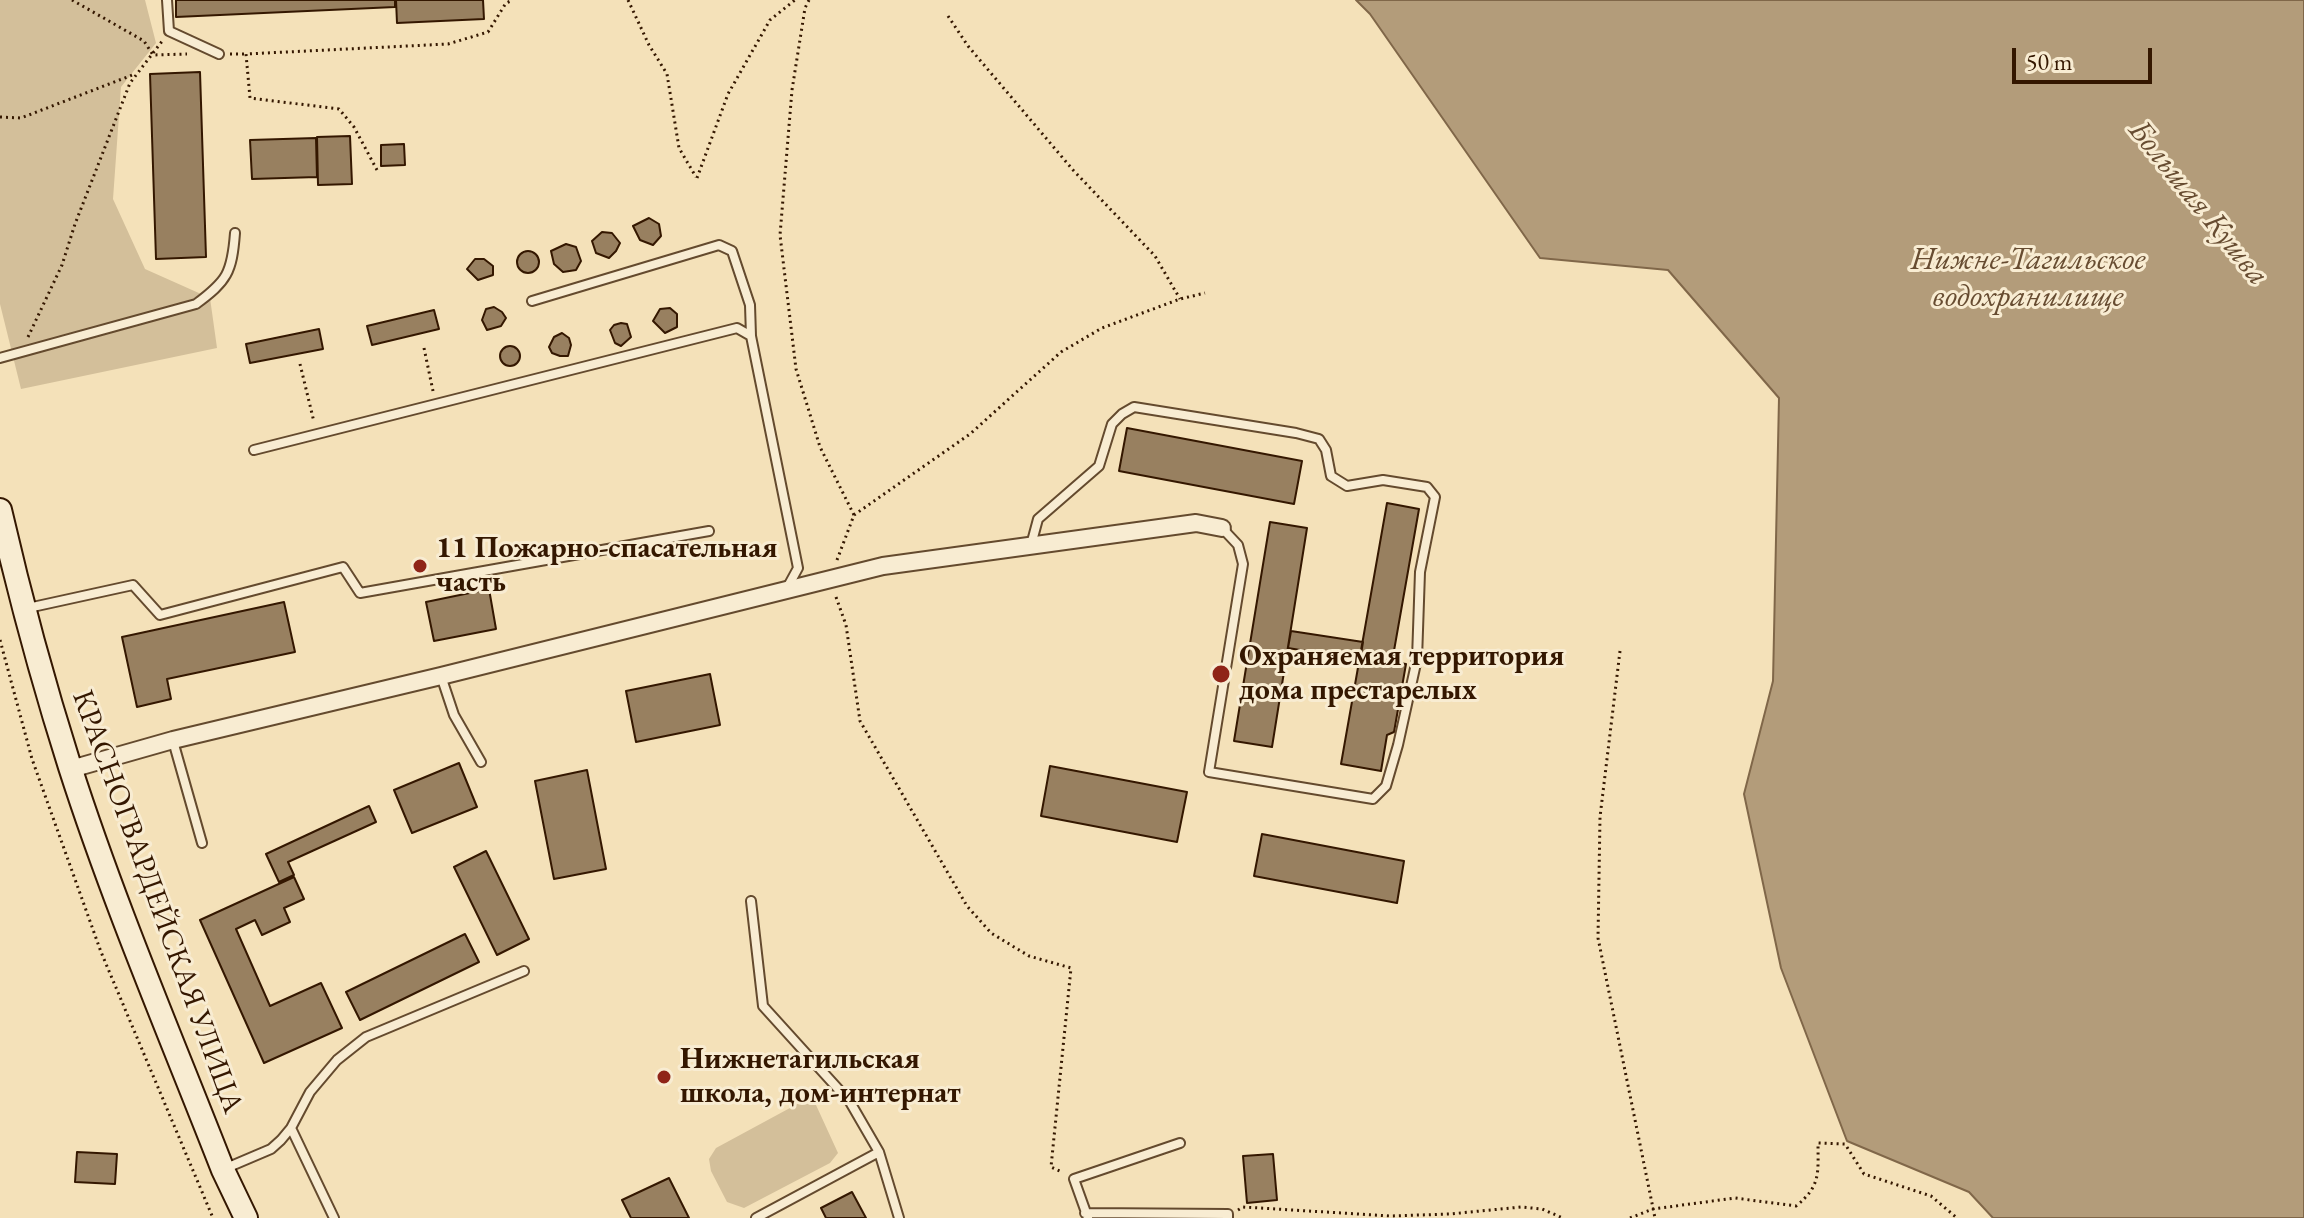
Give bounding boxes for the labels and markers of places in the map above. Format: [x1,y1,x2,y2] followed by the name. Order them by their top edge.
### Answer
[436,531,778,602] place label: 11 Пожарно-спасательная часть
[411,557,429,575] marker: 11 Пожарно-спасательная часть
[1239,639,1564,710] place label: Охраняемая территория дома престарелых
[1210,663,1232,685] marker: Охраняемая территория дома престарелых
[680,1042,961,1112] place label: Нижнетагильская школа, дом-интернат
[655,1068,673,1086] marker: Нижнетагильская школа, дом-интернат

